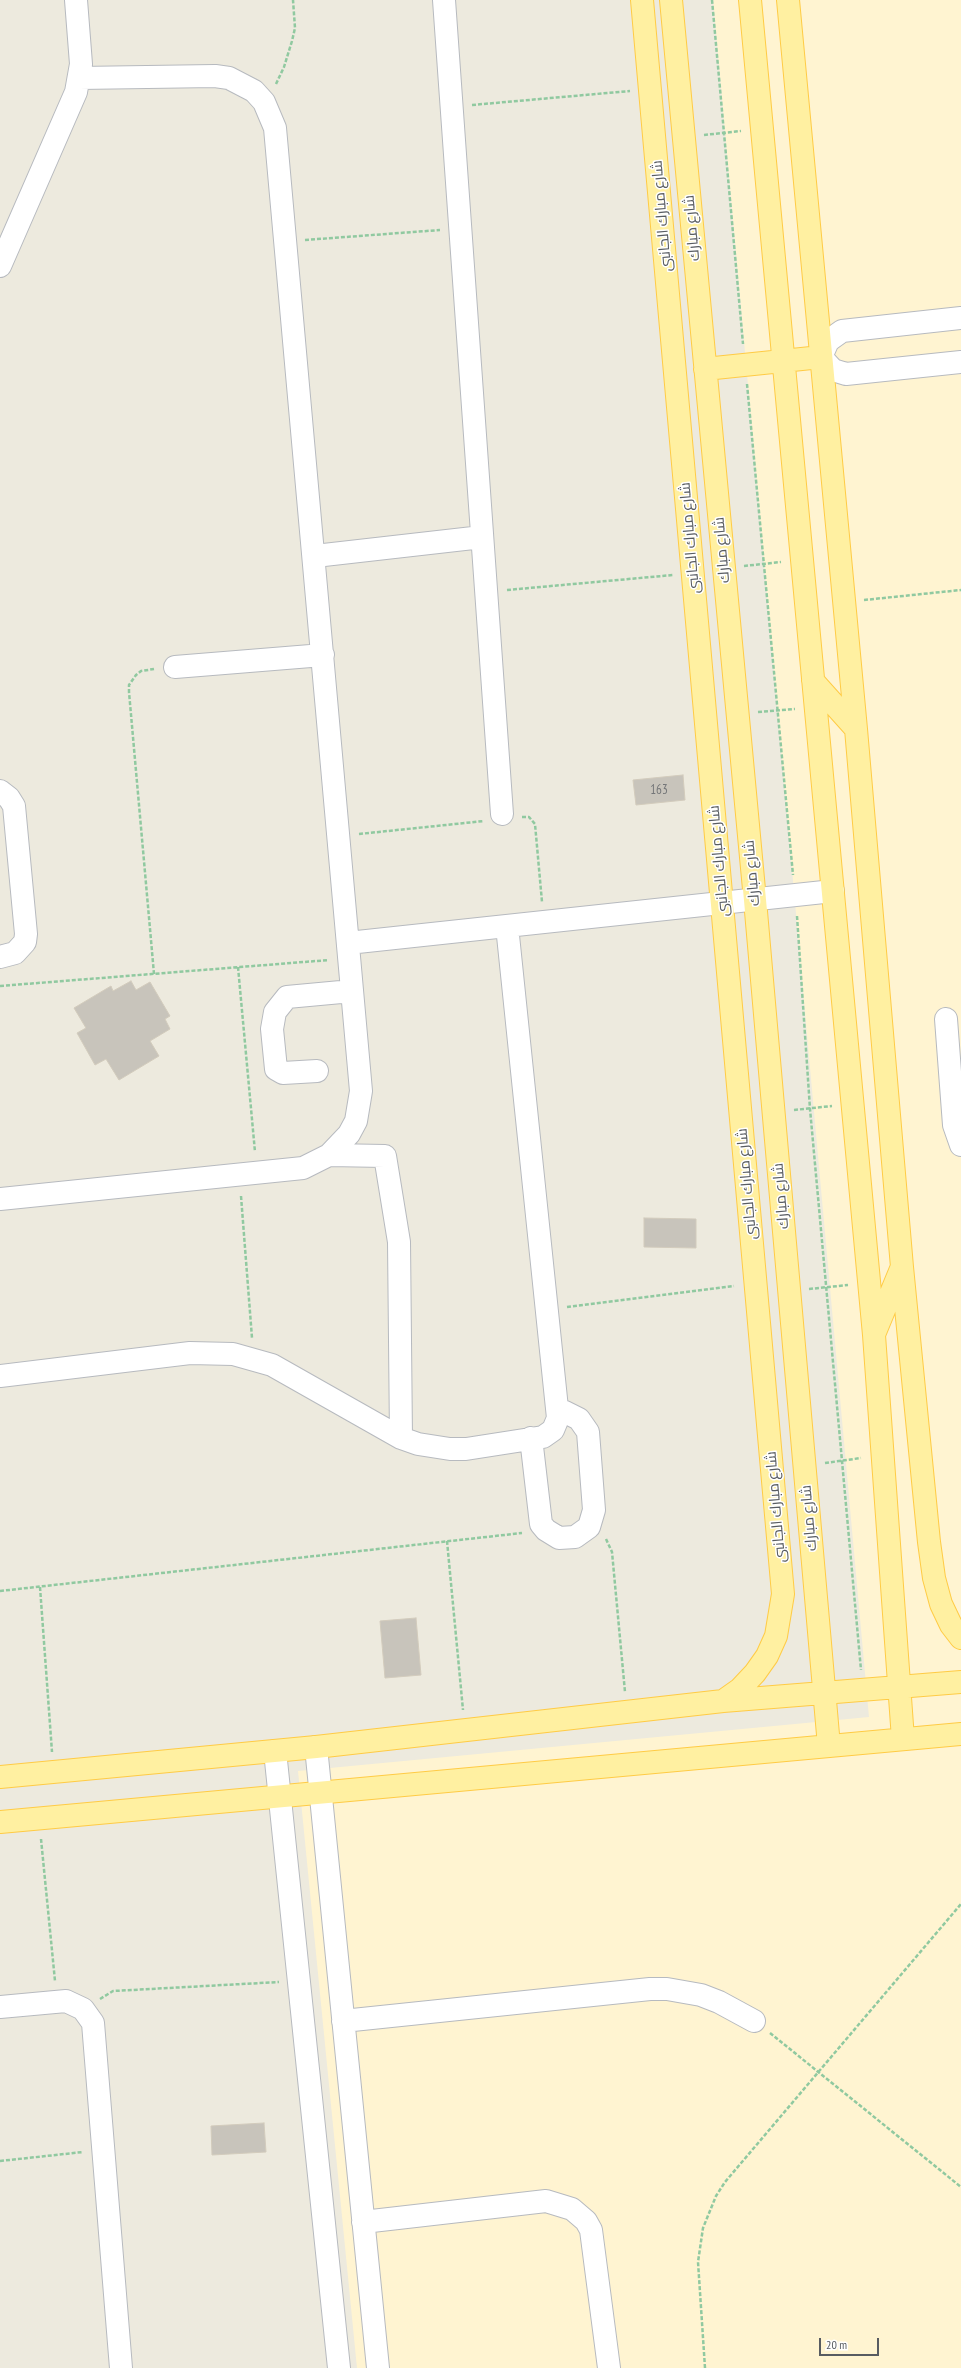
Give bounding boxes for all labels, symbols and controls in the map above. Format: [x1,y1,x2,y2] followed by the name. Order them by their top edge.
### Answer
[648,159,676,273] street label: شارع مبارك الجانبى
[680,194,704,262] street label: شارع مبارك
[676,481,704,595] street label: شارع مبارك الجانبى
[710,516,734,584] street label: شارع مبارك
[650,782,668,798] house number: 163
[705,804,733,918] street label: شارع مبارك الجانبى
[740,839,764,907] street label: شارع مبارك
[733,1127,761,1241] street label: شارع مبارك الجانبى
[769,1162,793,1230] street label: شارع مبارك
[762,1450,790,1564] street label: شارع مبارك الجانبى
[797,1484,821,1552] street label: شارع مبارك
[821,2330,881,2356] scale bar
[826,2337,847,2352] text: 20 m

